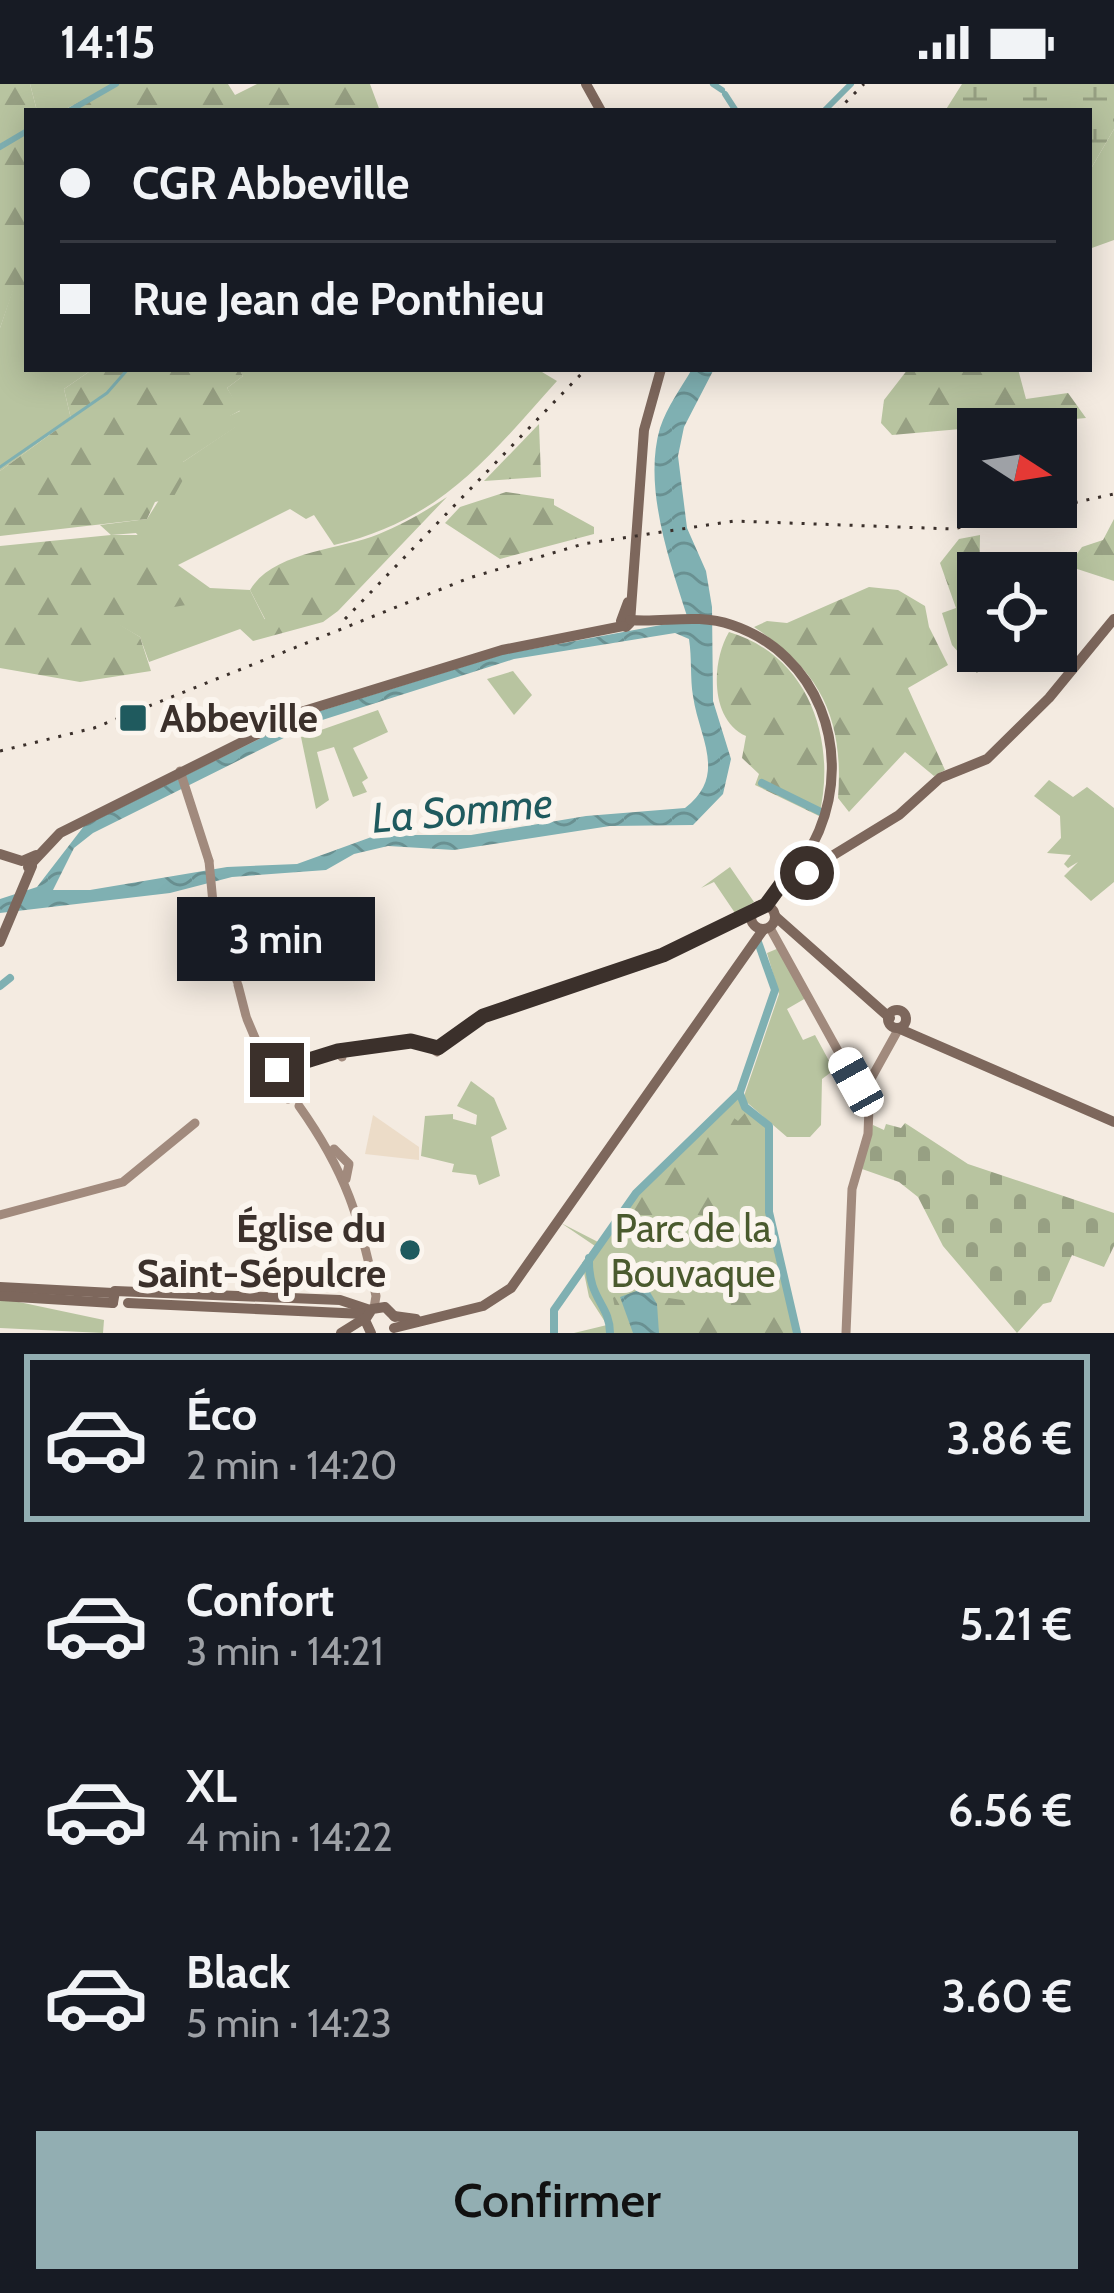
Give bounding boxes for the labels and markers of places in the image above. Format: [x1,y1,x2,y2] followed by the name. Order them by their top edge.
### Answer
[160,694,318,742] place label: Abbeville
[117,702,149,734] marker: Abbeville
[137,1204,386,1297] place label: Église du Saint-Sépulcre
[397,1237,423,1263] marker: Église du Saint-Sépulcre

